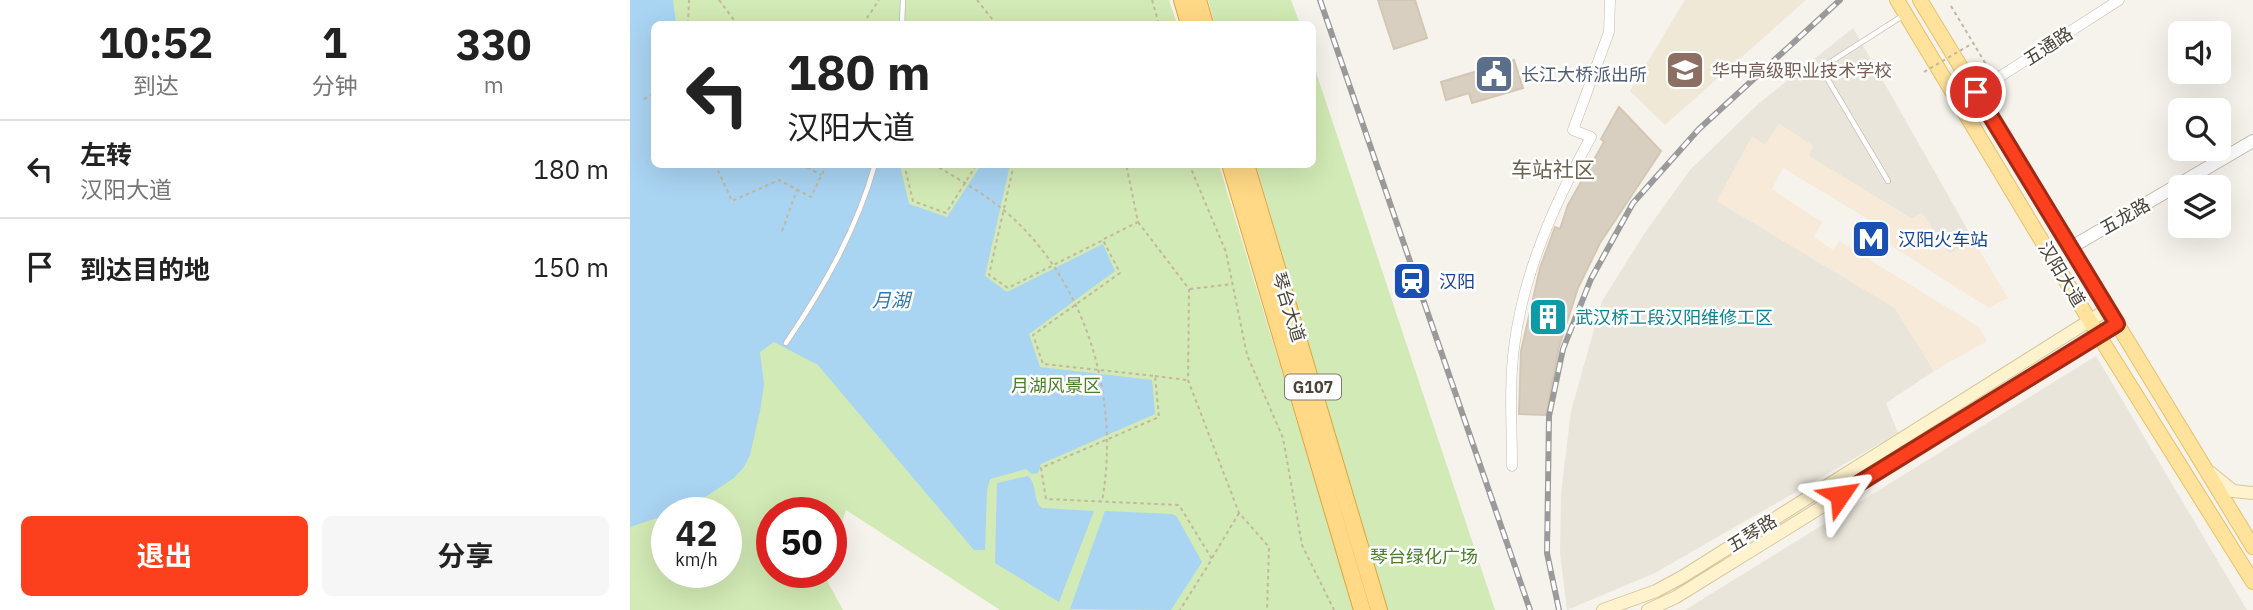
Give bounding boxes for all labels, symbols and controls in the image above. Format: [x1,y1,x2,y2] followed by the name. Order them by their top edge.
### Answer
[98,15,213,70] text: 10:52
[322,15,347,70] text: 1
[456,17,532,72] text: 330
[2168,21,2231,238] map controls
[2168,21,2231,84] button: sound
[2019,22,2077,70] street label: 五通路
[787,40,931,103] text: 180 m
[672,49,763,140] icon: left
[1664,49,1706,91] school or university icon: 华中高级职业技术学校
[1473,53,1515,95] public building icon: 长江大桥派出所
[1712,59,1892,82] place label: 华中高级职业技术学校
[1946,62,2006,122] pin
[1521,63,1647,86] place label: 长江大桥派出所
[484,69,504,99] text: m
[133,70,179,100] text: 到达
[312,70,358,100] text: 分钟
[1957,73,1995,111] icon: arrive
[2168,98,2231,161] button: search
[787,106,915,148] text: 汉阳大道
[80,137,132,171] text: 左转
[21,150,59,188] icon: left
[533,152,609,186] text: 180 m
[1511,155,1595,183] district label: 车站社区
[80,174,172,204] text: 汉阳大道
[2168,175,2231,238] button: layers
[2096,193,2154,239] street label: 五龙路
[1850,218,1892,260] metro station icon: 汉阳火车站
[1898,228,1988,251] place label: 汉阳火车站
[2034,237,2090,311] street label: 汉阳大道
[21,248,59,286] icon: arrive
[533,250,609,284] text: 150 m
[80,252,210,286] text: 到达目的地
[1391,260,1433,302] station icon: 汉阳
[1267,269,1311,345] street label: 琴台大道
[1439,270,1475,293] place label: 汉阳
[872,288,913,312] water label: 月湖
[1527,296,1569,338] building icon: 武汉桥工段汉阳维修工区
[1575,306,1773,329] place label: 武汉桥工段汉阳维修工区
[1011,374,1101,397] park label: 月湖风景区
[1285,374,1341,400] road number: G107
[1803,458,1877,532] position arrow
[756,497,847,588] speed limit sign: 50
[1723,509,1781,557] street label: 五琴路
[675,510,718,556] text: 42
[21,516,308,596] button: 退出
[322,516,609,596] button: 分享
[1370,545,1478,568] park label: 琴台绿化广场
[675,548,718,571] text: km/h

